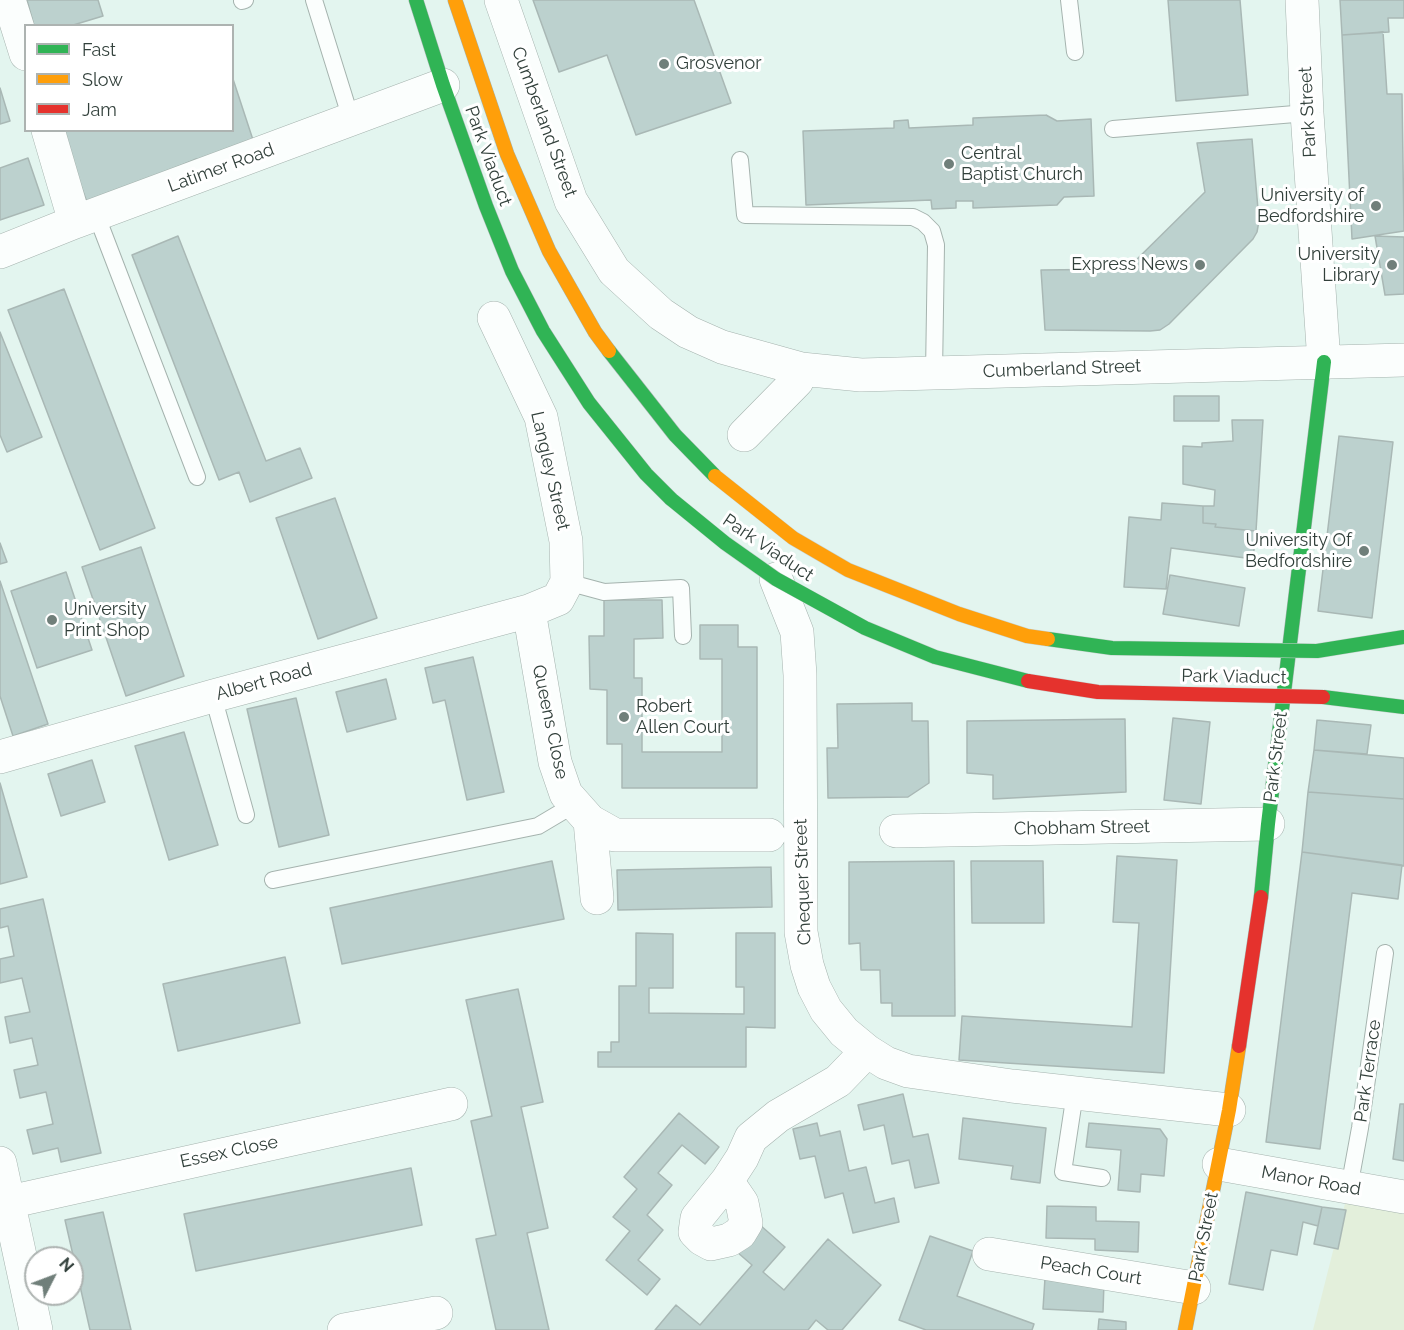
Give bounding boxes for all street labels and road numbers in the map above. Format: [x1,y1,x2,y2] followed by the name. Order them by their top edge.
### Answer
[507,44,581,200] street label: Cumberland Street
[1295,66,1321,158] street label: Park Street
[460,103,516,209] street label: Park Viaduct
[165,139,277,197] street label: Latimer Road
[982,355,1142,383] street label: Cumberland Street
[526,409,574,533] street label: Langley Street
[718,510,818,586] street label: Park Viaduct
[213,659,315,705] street label: Albert Road
[527,663,573,781] street label: Queens Close
[1181,665,1287,689] street label: Park Viaduct
[1260,710,1292,804] street label: Park Street
[1014,816,1150,840] street label: Chobham Street
[790,818,816,946] street label: Chequer Street
[1350,1018,1386,1124] street label: Park Terrace
[178,1131,280,1173] street label: Essex Close
[1259,1162,1363,1200] street label: Manor Road
[1185,1190,1223,1284] street label: Park Street
[1039,1252,1143,1290] street label: Peach Court

